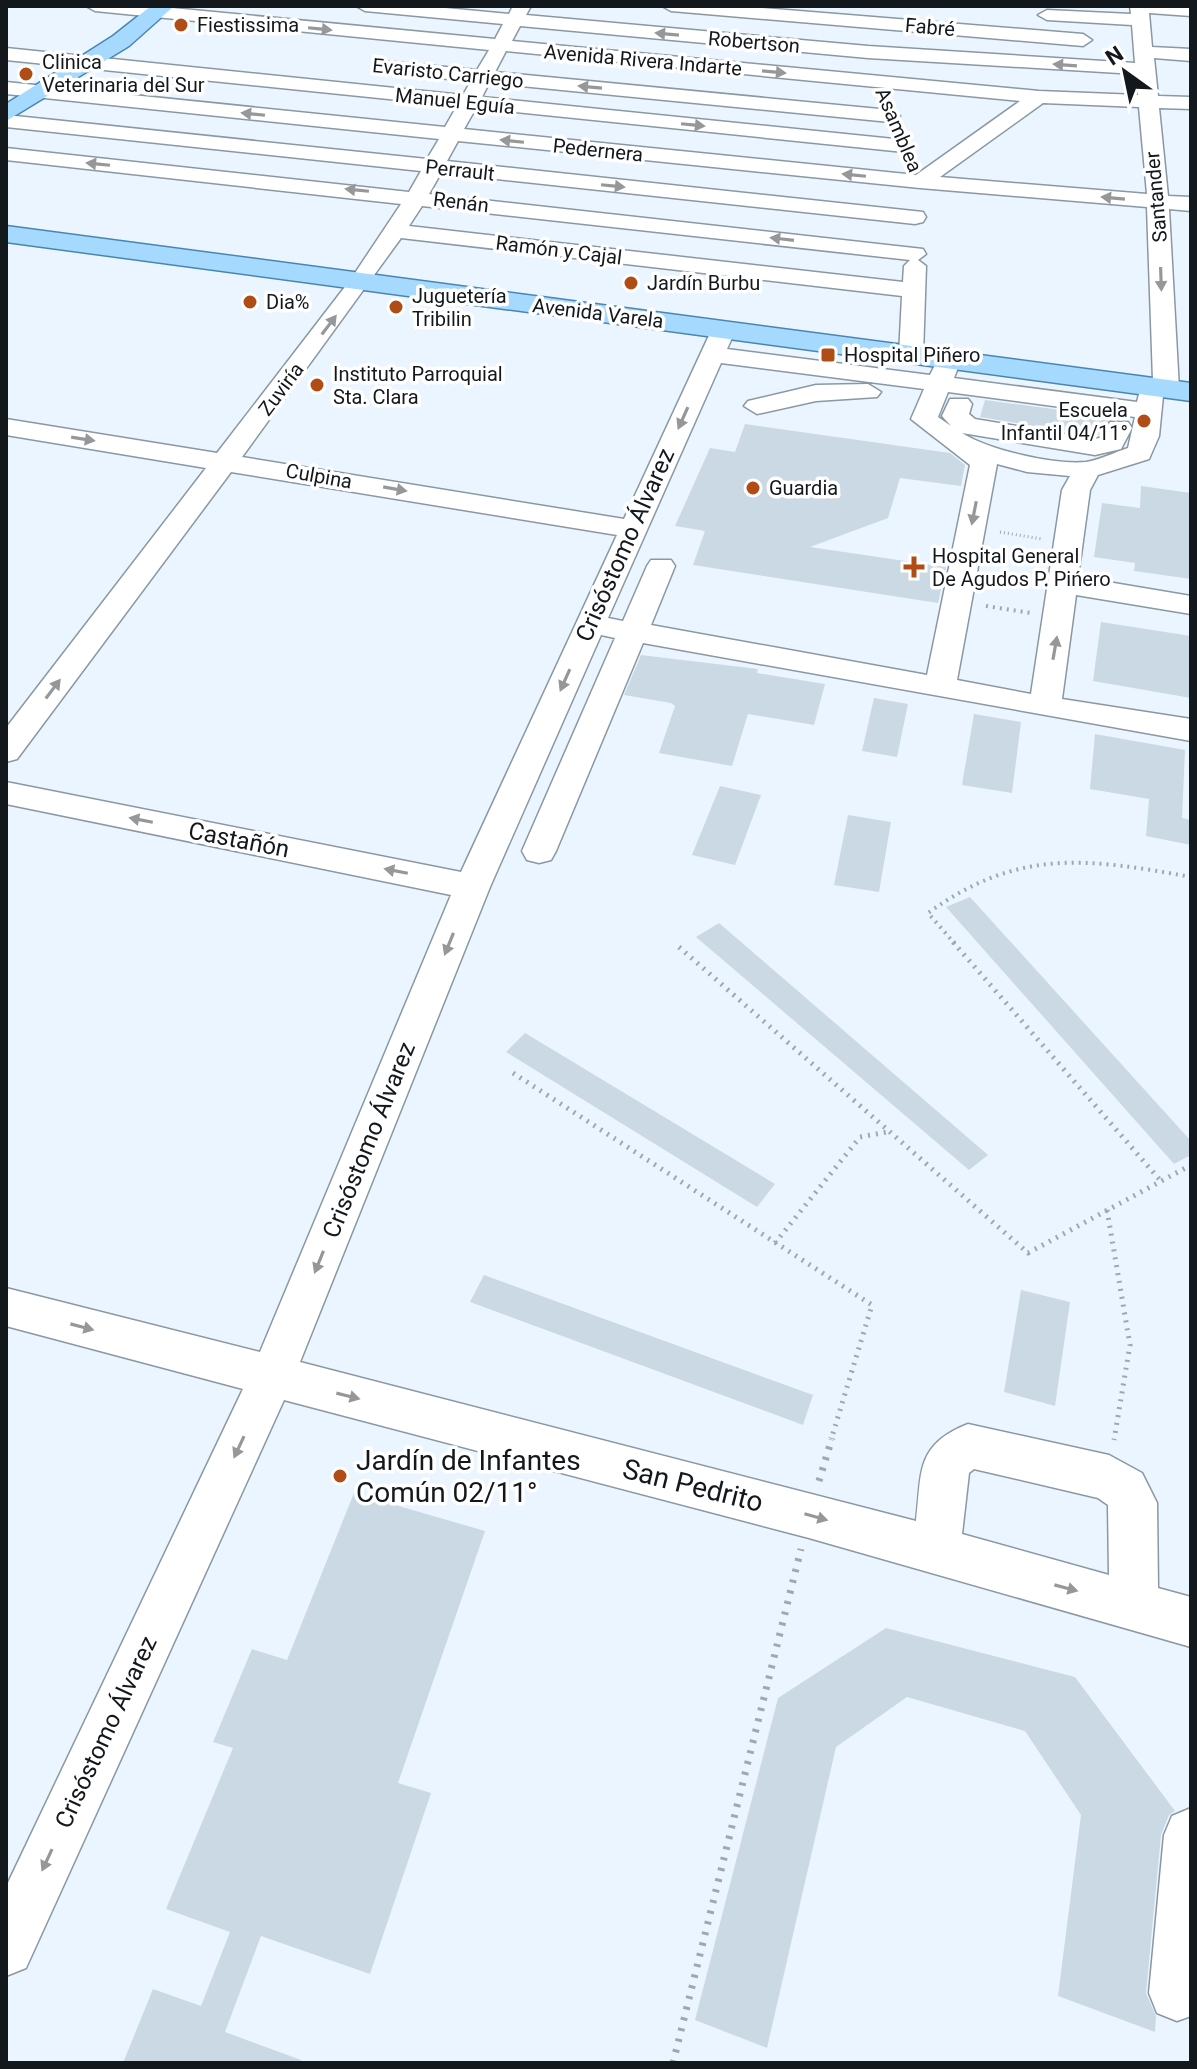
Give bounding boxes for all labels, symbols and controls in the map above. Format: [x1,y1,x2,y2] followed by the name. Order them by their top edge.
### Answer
[197,13,299,37] place label: Fiestissima
[904,13,956,41] street label: Fabré
[172,16,190,34] marker: Fiestissima
[308,22,333,35] one-way arrow
[707,26,801,58] street label: Robertson
[654,27,679,40] one-way arrow
[1085,32,1165,112] north arrow
[543,39,743,81] street label: Avenida Rivera Indarte
[1101,41,1128,70] text: N
[42,50,205,97] place label: Clinica Veterinaria del Sur
[371,53,525,93] street label: Evaristo Carriego
[1052,58,1077,71] one-way arrow
[17,65,35,83] marker: Clinica Veterinaria del Sur
[762,66,787,79] one-way arrow
[577,80,602,93] one-way arrow
[394,83,516,119] street label: Manuel Eguía
[870,84,928,176] street label: Asamblea
[240,107,265,120] one-way arrow
[680,118,705,131] one-way arrow
[552,133,644,167] street label: Pedernera
[499,135,524,148] one-way arrow
[1140,150,1172,243] street label: Santander
[424,154,496,186] street label: Perrault
[85,157,110,170] one-way arrow
[841,169,866,182] one-way arrow
[601,179,626,192] one-way arrow
[344,184,369,197] one-way arrow
[432,187,490,217] street label: Renán
[1100,191,1125,204] one-way arrow
[495,230,623,270] street label: Ramón y Cajal
[769,232,794,245] one-way arrow
[1155,267,1168,292] one-way arrow
[647,271,760,295] place label: Jardín Burbu
[622,274,640,292] marker: Jardín Burbu
[412,284,507,331] place label: Juguetería Tribilin
[266,290,310,314] place label: Dia%
[241,293,259,311] marker: Dia%
[531,293,665,333] street label: Avenida Varela
[387,298,405,316] marker: Juguetería Tribilin
[320,315,336,335] one-way arrow
[844,343,980,367] place label: Hospital Piñero
[819,346,837,364] marker: Hospital Piñero
[253,358,309,420] street label: Zuviría
[333,362,503,409] place label: Instituto Parroquial Sta. Clara
[308,376,326,394] marker: Instituto Parroquial Sta. Clara
[1001,398,1128,445] place label: Escuela Infantil 04/11°
[676,406,690,429] one-way arrow
[1135,412,1153,430] marker: Escuela Infantil 04/11°
[71,433,96,445] one-way arrow
[570,444,680,646] street label: Crisóstomo Álvarez
[284,458,354,494] street label: Culpina
[769,476,838,500] place label: Guardia
[744,479,762,497] marker: Guardia
[383,484,408,496] one-way arrow
[968,500,980,525] one-way arrow
[932,544,1111,591] place label: Hospital General De Agudos P. Pińero
[903,556,925,578] marker: Hospital General De Agudos P. Pińero
[1049,635,1061,660] one-way arrow
[558,668,571,692] one-way arrow
[45,679,61,699] one-way arrow
[128,813,153,826] one-way arrow
[186,817,292,863] street label: Castañón
[383,865,408,877] one-way arrow
[442,932,455,956] one-way arrow
[317,1038,421,1242] street label: Crisóstomo Álvarez
[312,1250,325,1274] one-way arrow
[69,1321,94,1333] one-way arrow
[335,1390,360,1402] one-way arrow
[232,1435,246,1459] one-way arrow
[356,1444,581,1509] place label: Jardín de Infantes Común 02/11°
[619,1452,767,1519] street label: San Pedrito
[331,1467,349,1485] marker: Jardín de Infantes Común 02/11°
[804,1511,828,1524] one-way arrow
[1055,1582,1079,1595] one-way arrow
[49,1631,163,1832] street label: Crisóstomo Álvarez
[40,1849,54,1872] one-way arrow

